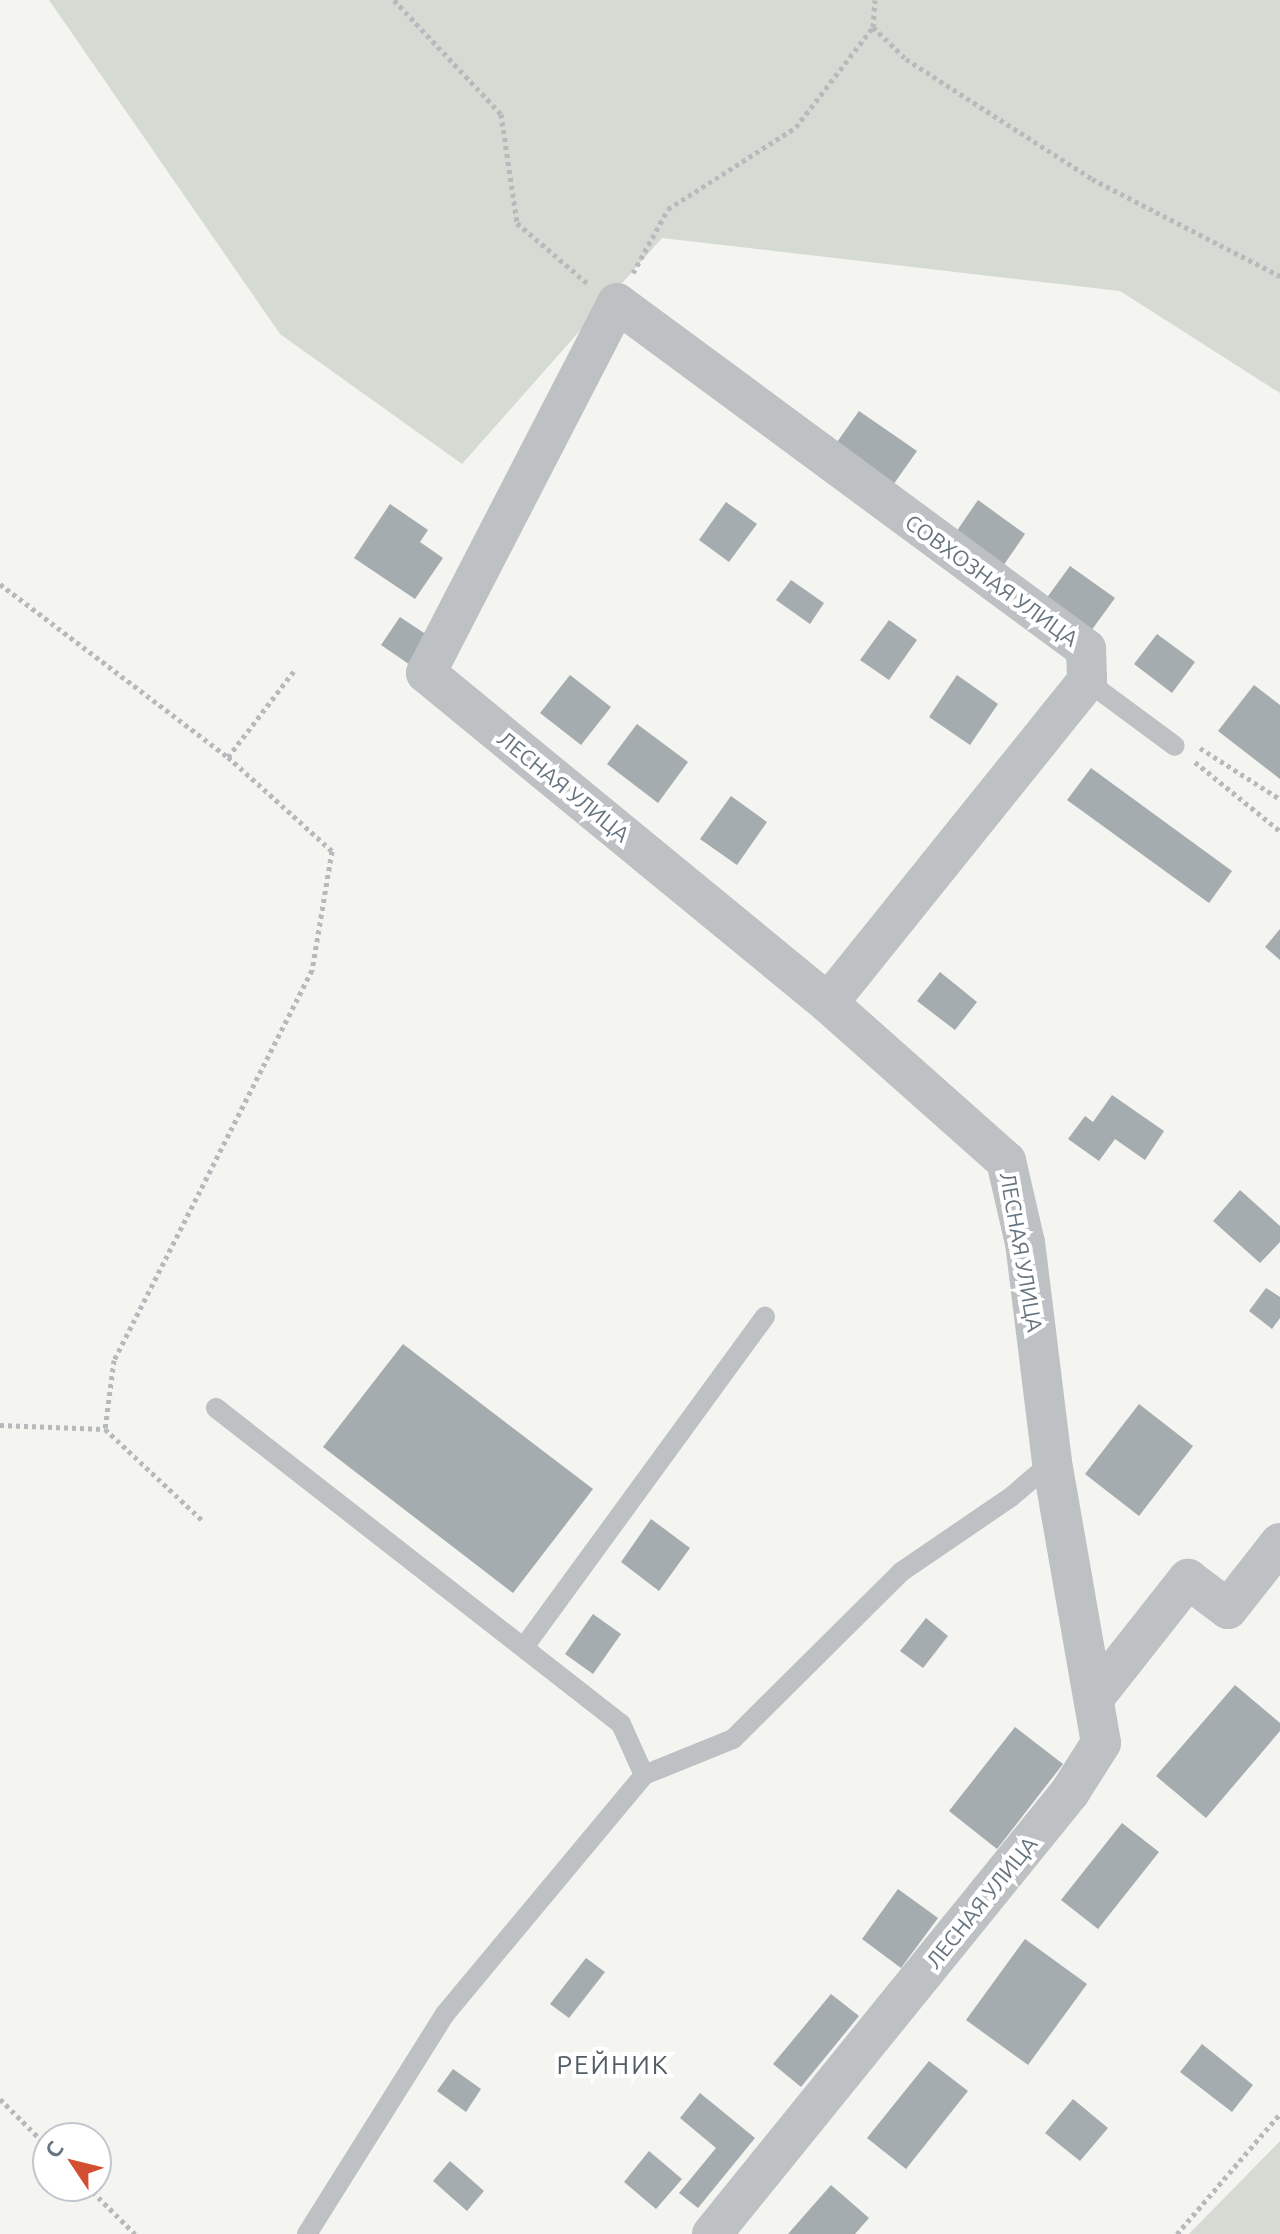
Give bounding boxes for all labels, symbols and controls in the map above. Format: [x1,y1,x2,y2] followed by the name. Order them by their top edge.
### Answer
[900,508,1084,652] street label: СОВХОЗНАЯ УЛИЦА
[493,725,635,847] street label: ЛЕСНАЯ УЛИЦА
[995,1170,1049,1334] street label: ЛЕСНАЯ УЛИЦА
[920,1831,1042,1973] street label: ЛЕСНАЯ УЛИЦА
[556,2049,670,2081] district label: РЕЙНИК
[32,2122,112,2202] north arrow
[39,2136,68,2162] text: С

